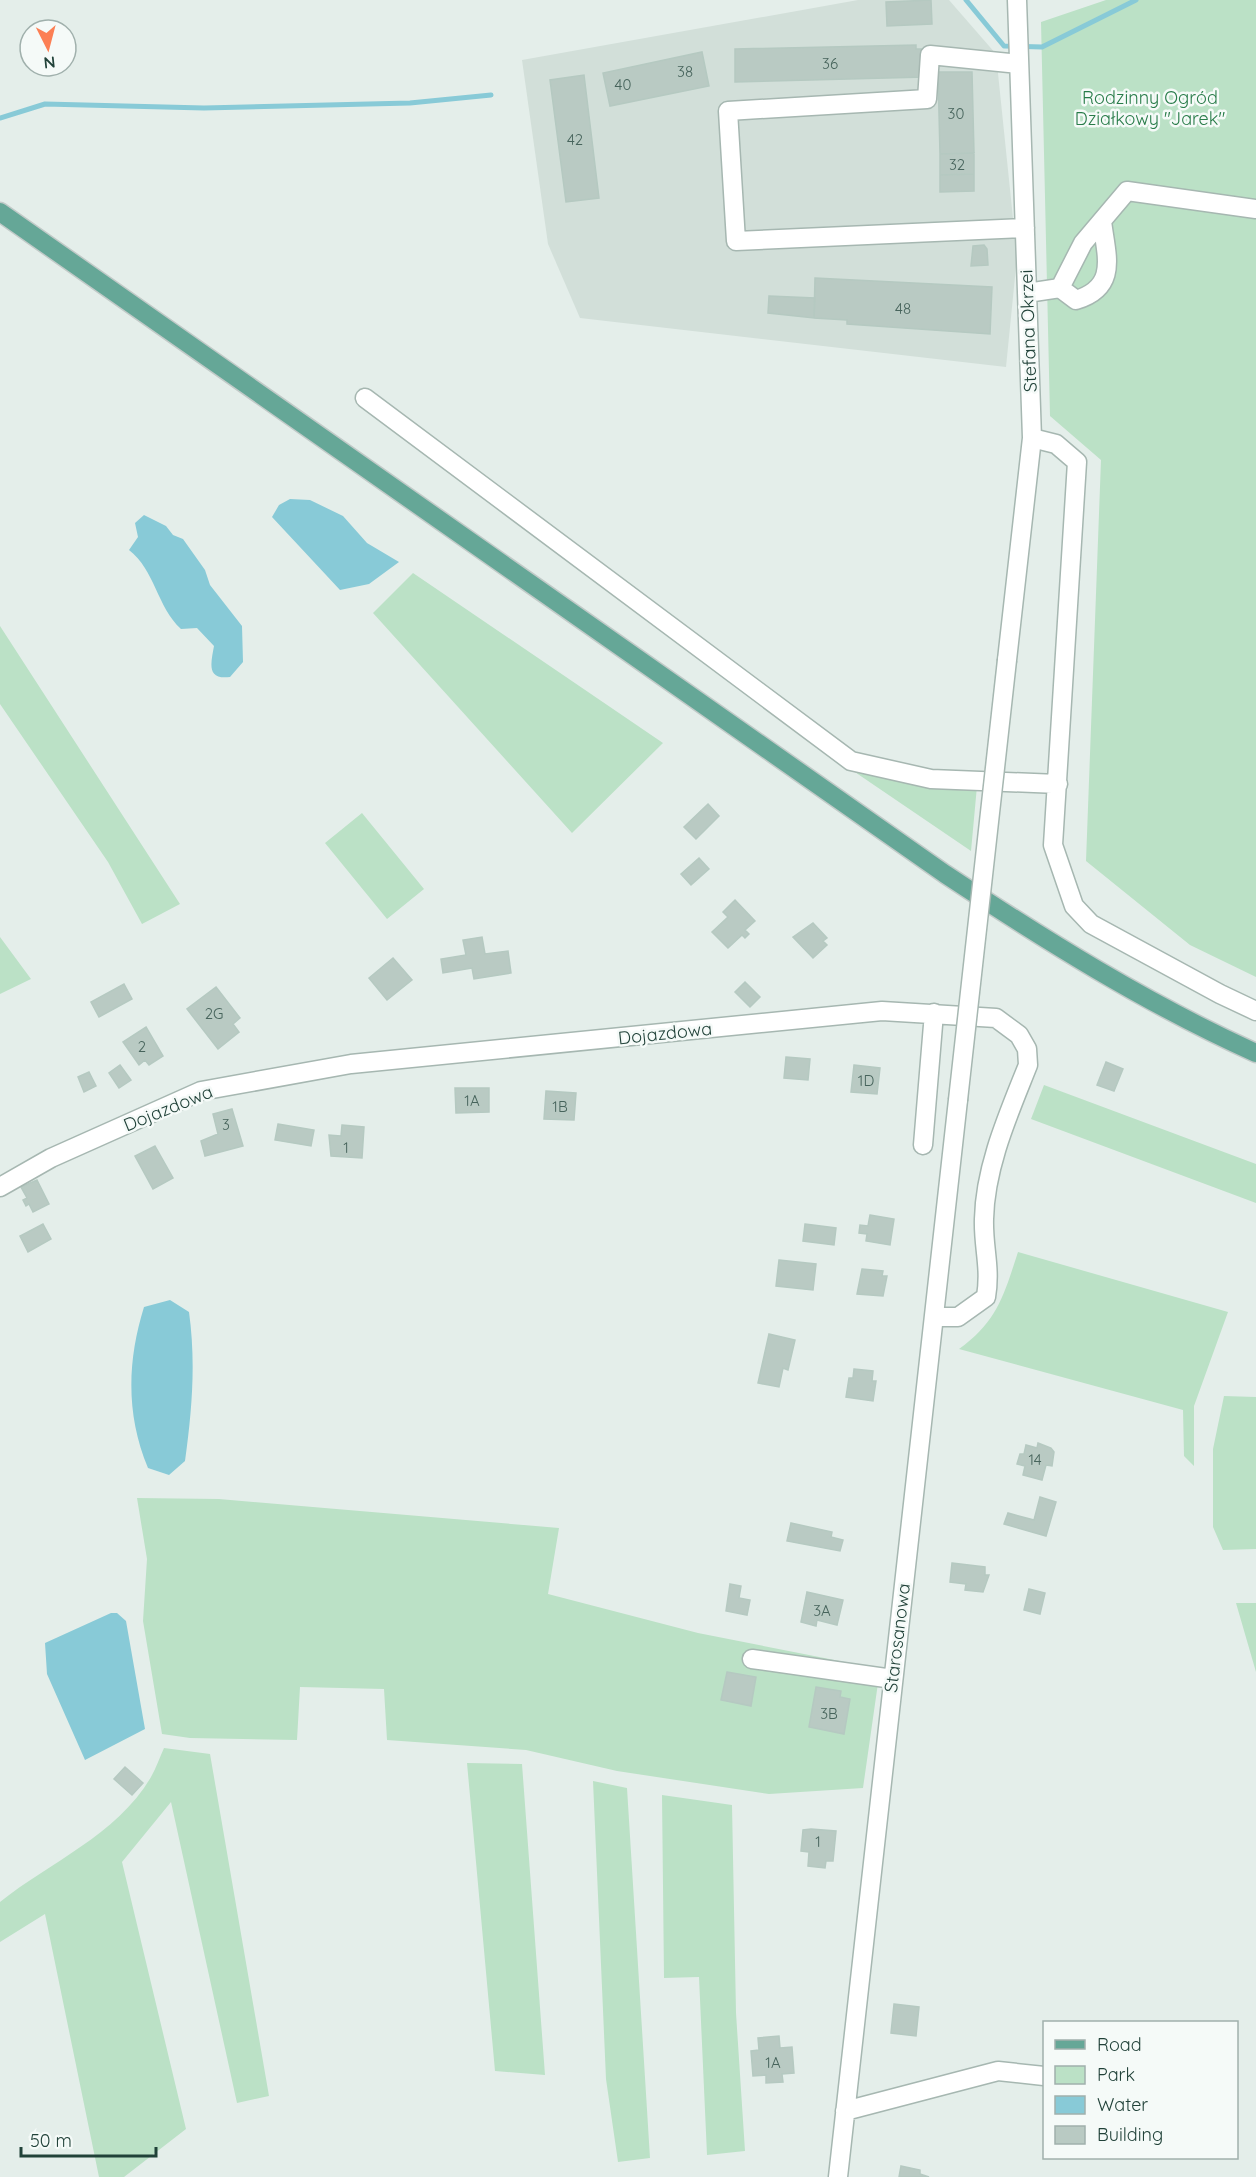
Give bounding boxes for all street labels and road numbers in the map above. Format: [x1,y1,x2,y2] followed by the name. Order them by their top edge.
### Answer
[1014,269,1042,393] street label: Stefana Okrzei
[617,1017,713,1049] street label: Dojazdowa
[120,1080,216,1136] street label: Dojazdowa
[879,1582,915,1694] street label: Starosanowa

